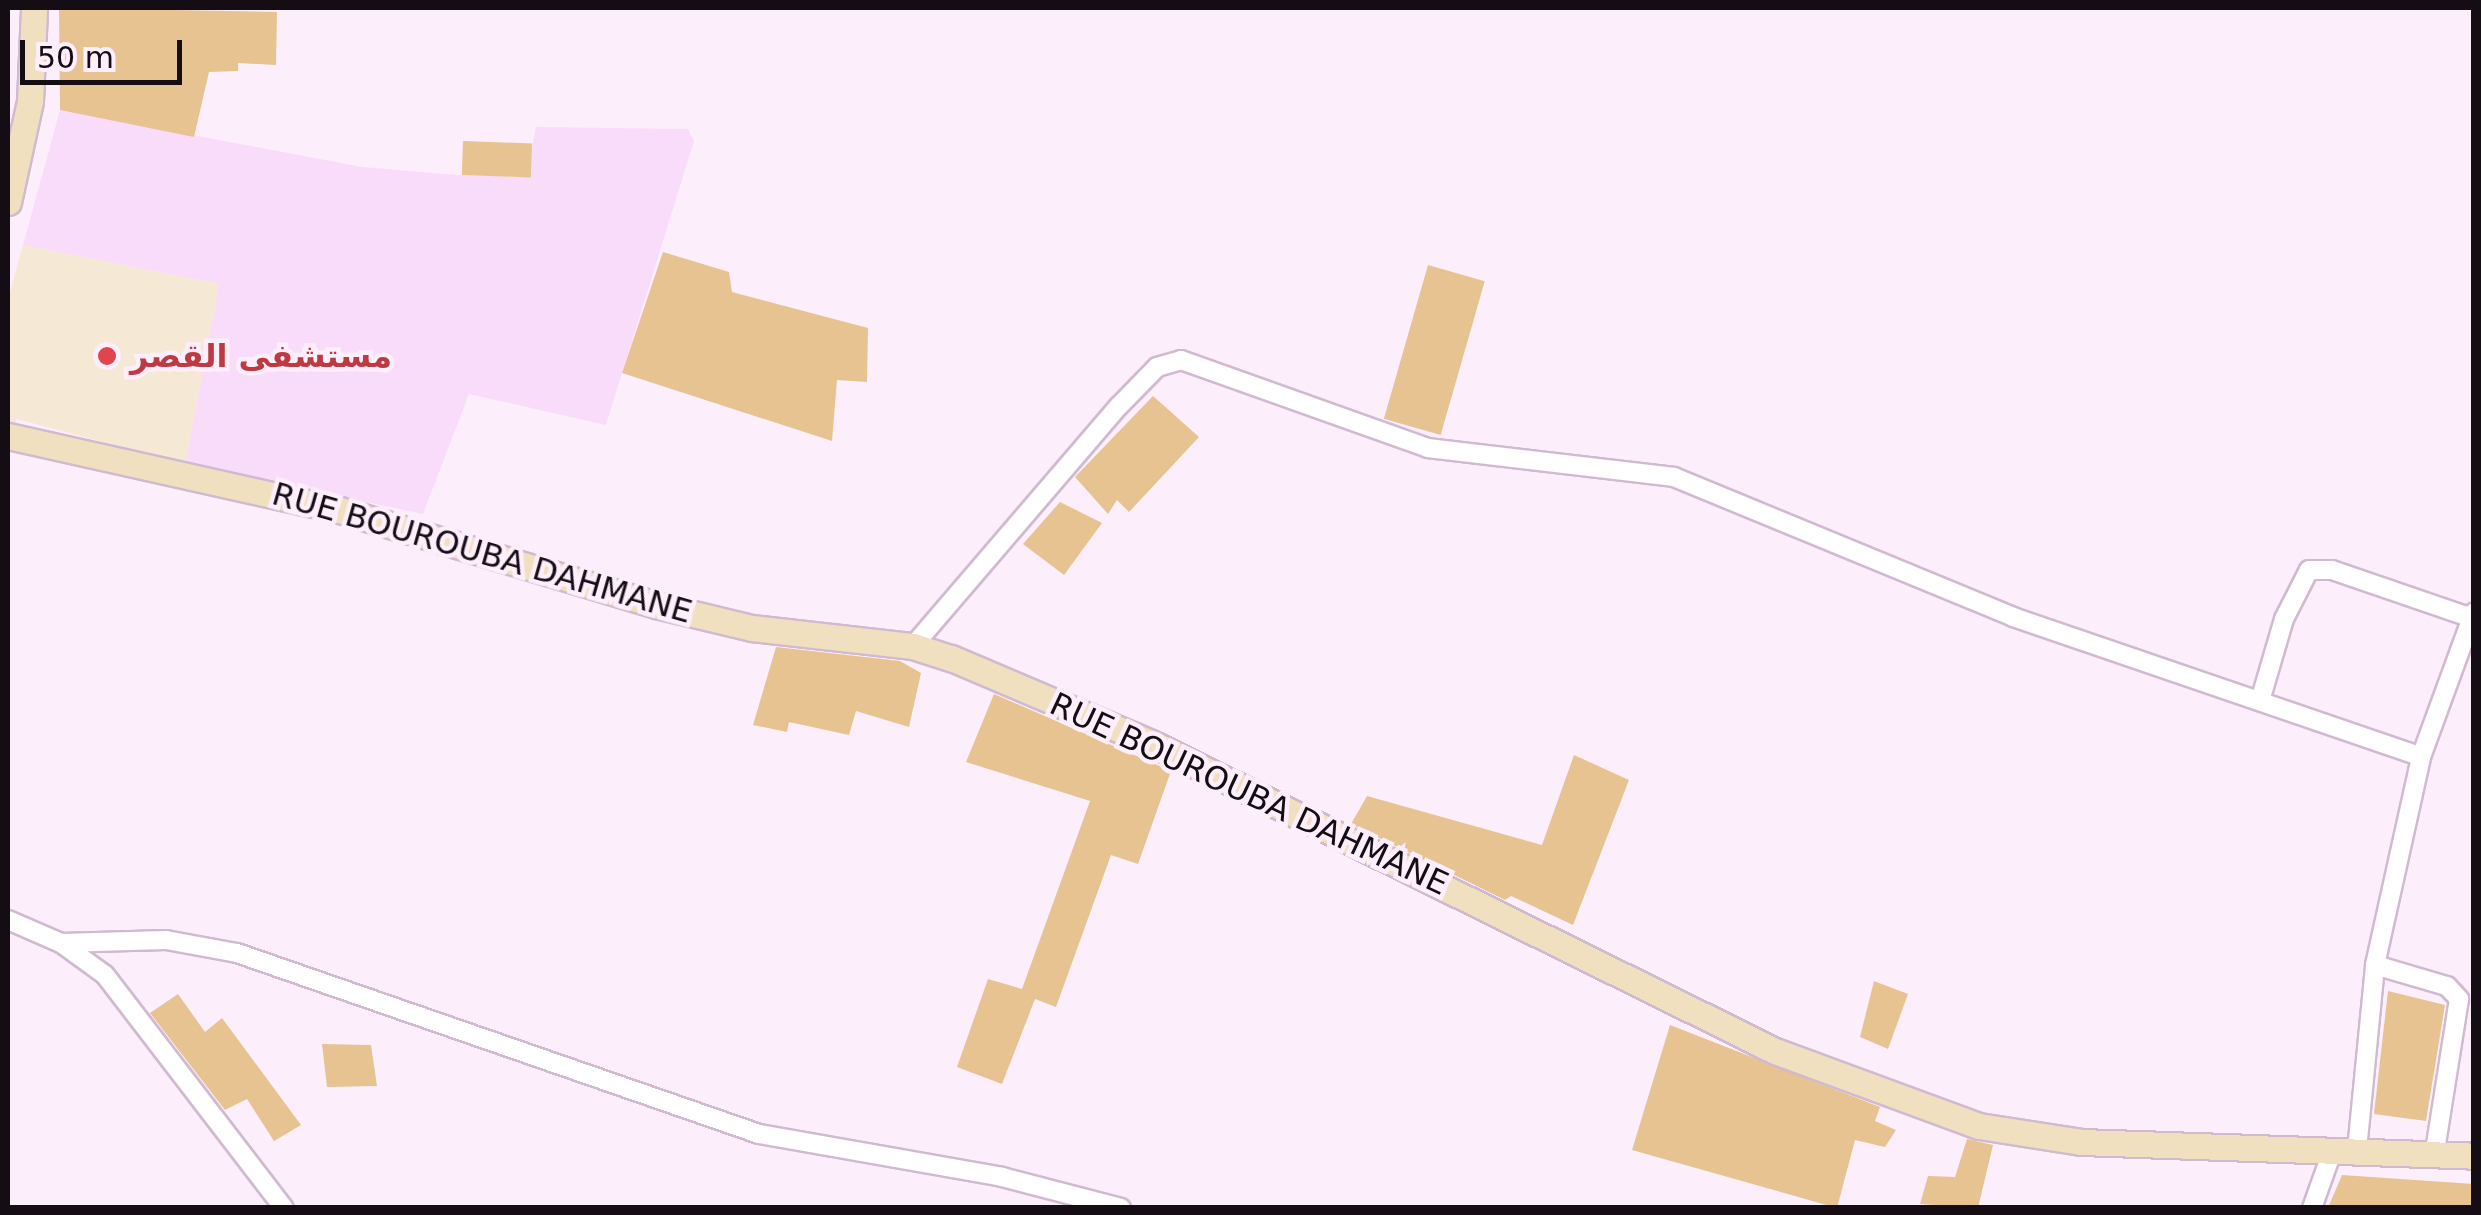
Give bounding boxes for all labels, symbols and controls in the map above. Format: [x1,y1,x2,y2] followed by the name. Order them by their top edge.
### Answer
[25,20,188,82] scale bar
[37,40,114,75] text: 50 m
[130,337,392,375] place label: مستشفى القصر
[94,343,120,369] marker: مستشفى القصر
[268,475,696,631] street label: RUE BOUROUBA DAHMANE
[1044,685,1454,903] street label: RUE BOUROUBA DAHMANE

